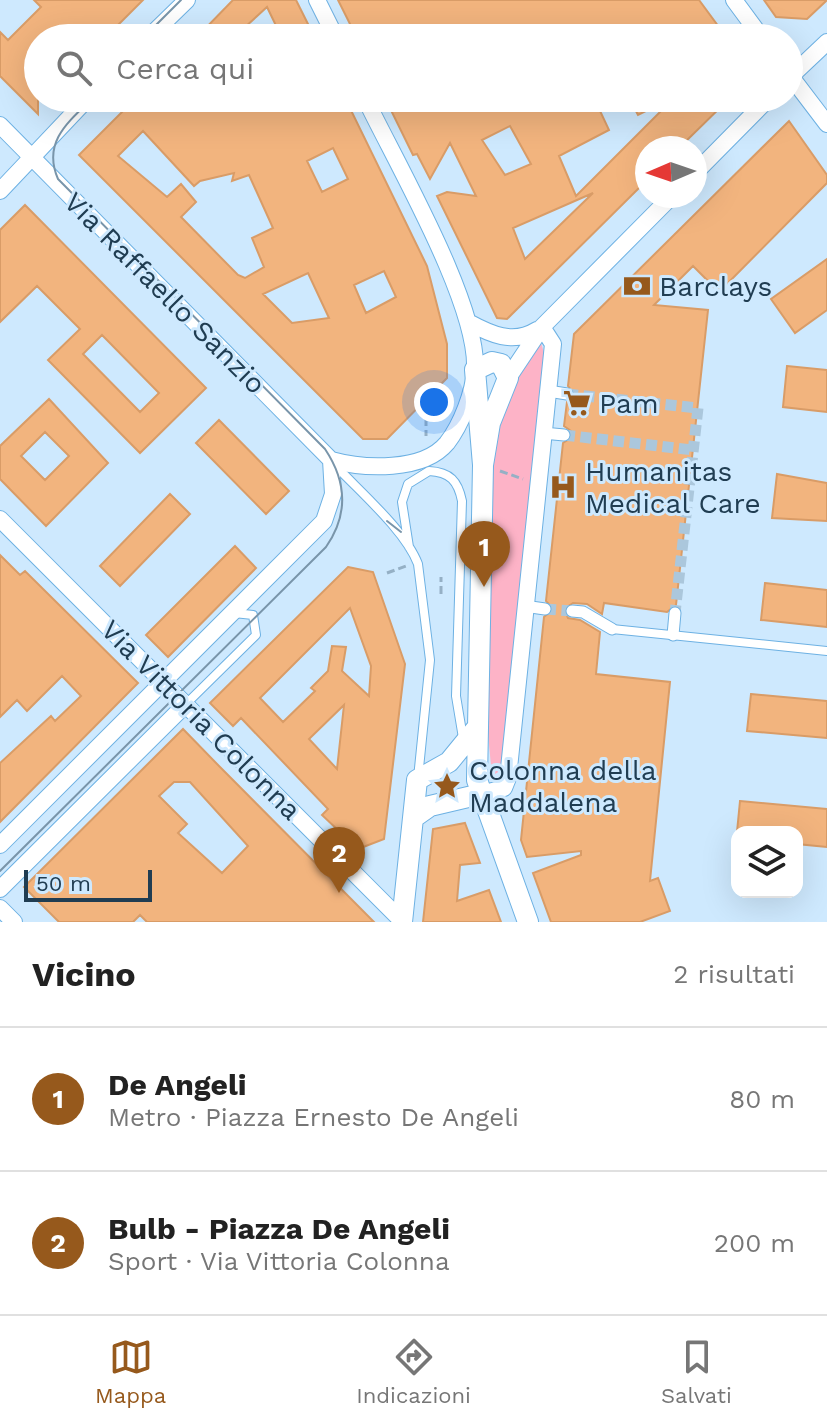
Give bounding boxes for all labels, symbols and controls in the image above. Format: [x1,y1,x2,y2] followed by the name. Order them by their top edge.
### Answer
[24,24,803,112] search box
[52,46,96,90] icon: search
[116,51,254,86] text: Cerca qui
[635,136,707,208] north arrow
[57,185,273,401] street label: Via Raffaello Sanzio
[659,270,772,303] place label: Barclays
[622,271,652,301] bank icon: Barclays
[414,382,454,422] your location
[599,387,659,420] place label: Pam
[562,388,592,418] supermarket icon: Pam
[585,455,761,520] place label: Humanitas Medical Care
[548,472,578,502] hospital icon: Humanitas Medical Care
[458,521,510,587] pin: 1
[94,613,308,827] street label: Via Vittoria Colonna
[469,754,657,819] place label: Colonna della Maddalena
[432,771,462,801] place icon: Colonna della Maddalena
[731,826,803,898] map controls
[731,826,803,898] button: layers
[313,827,365,893] pin: 2
[24,866,152,902] scale bar
[36,871,91,896] text: 50 m
[32,954,136,994] text: Vicino
[673,959,795,989] text: 2 risultati
[108,1067,246,1102] text: De Angeli
[52,1084,64,1114] text: 1
[729,1084,795,1114] text: 80 m
[108,1102,519,1132] text: Metro · Piazza Ernesto De Angeli
[108,1211,450,1246] text: Bulb - Piazza De Angeli
[50,1228,66,1258] text: 2
[714,1228,795,1258] text: 200 m
[108,1246,450,1276] text: Sport · Via Vittoria Colonna
[95,1335,166,1408] tab: Mappa
[356,1335,471,1408] tab: Indicazioni
[661,1335,732,1408] tab: Salvati

